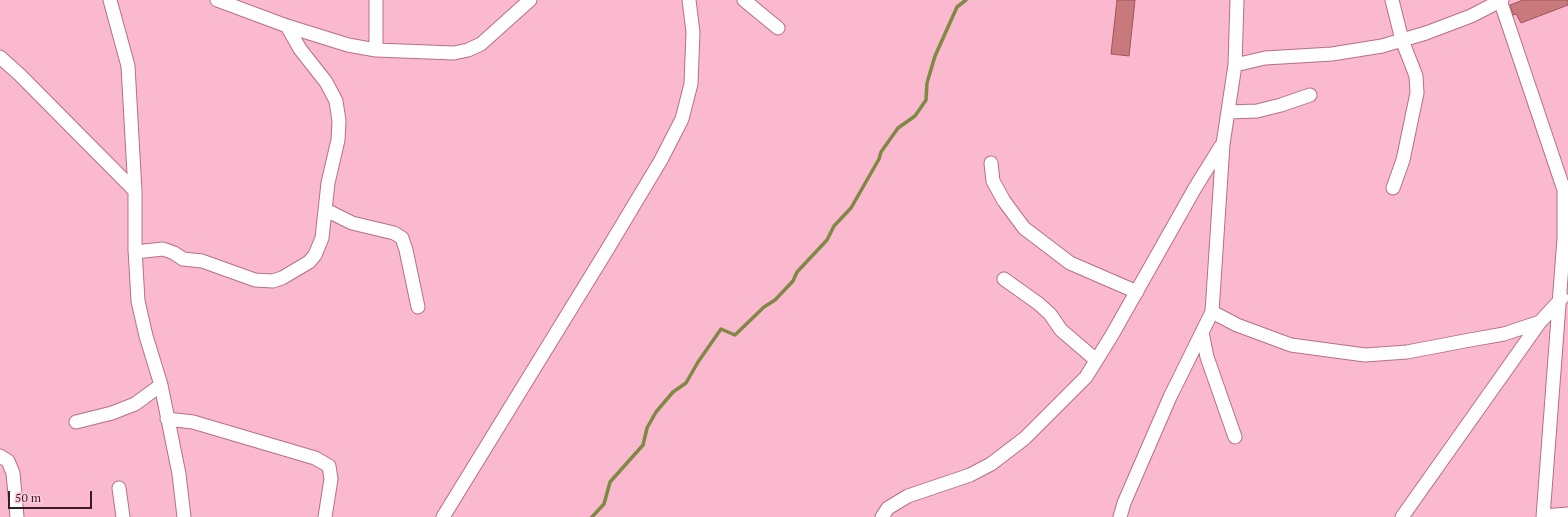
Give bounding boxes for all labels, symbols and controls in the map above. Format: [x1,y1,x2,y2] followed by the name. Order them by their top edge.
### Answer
[10,483,94,509] scale bar
[15,490,41,505] text: 50 m

